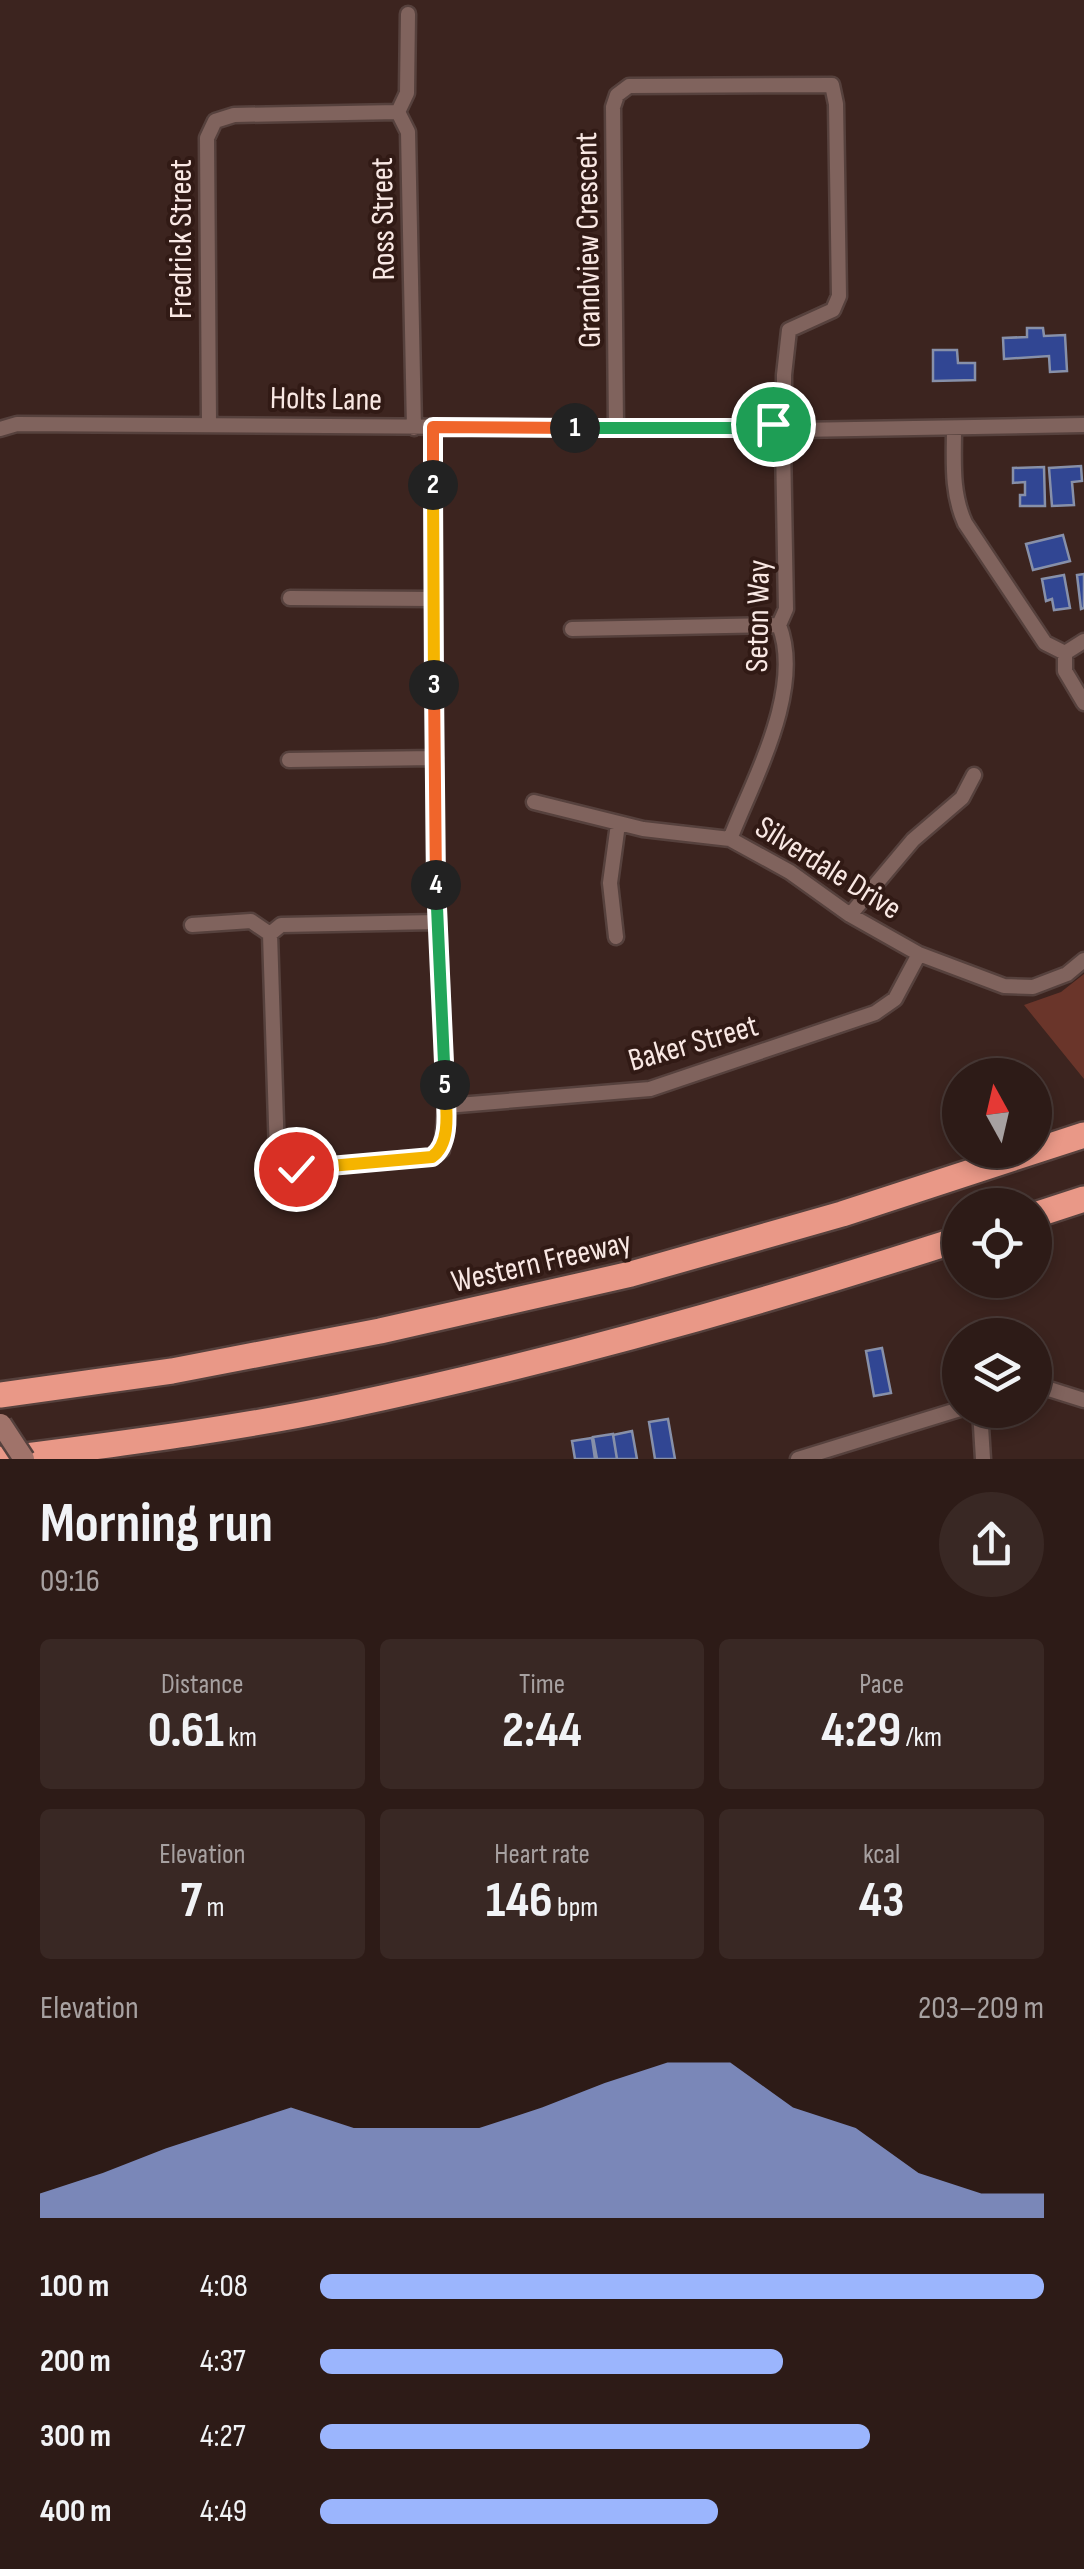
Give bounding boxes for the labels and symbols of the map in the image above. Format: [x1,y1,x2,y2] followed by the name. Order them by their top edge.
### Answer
[567,132,610,348] street label: Grandview Crescent
[363,157,404,281] street label: Ross Street
[162,159,201,319] street label: Fredrick Street
[269,379,382,420] street label: Holts Lane
[731,382,816,467] pin
[550,403,600,453] pin: 1
[408,460,458,510] pin: 2
[738,559,779,673] street label: Seton Way
[409,660,459,710] pin: 3
[748,808,908,928] street label: Silverdale Drive
[411,860,461,910] pin: 4
[624,1006,763,1081] street label: Baker Street
[942,1058,1052,1168] north arrow
[420,1060,470,1110] pin: 5
[254,1127,339,1212] pin
[448,1223,635,1302] street label: Western Freeway

